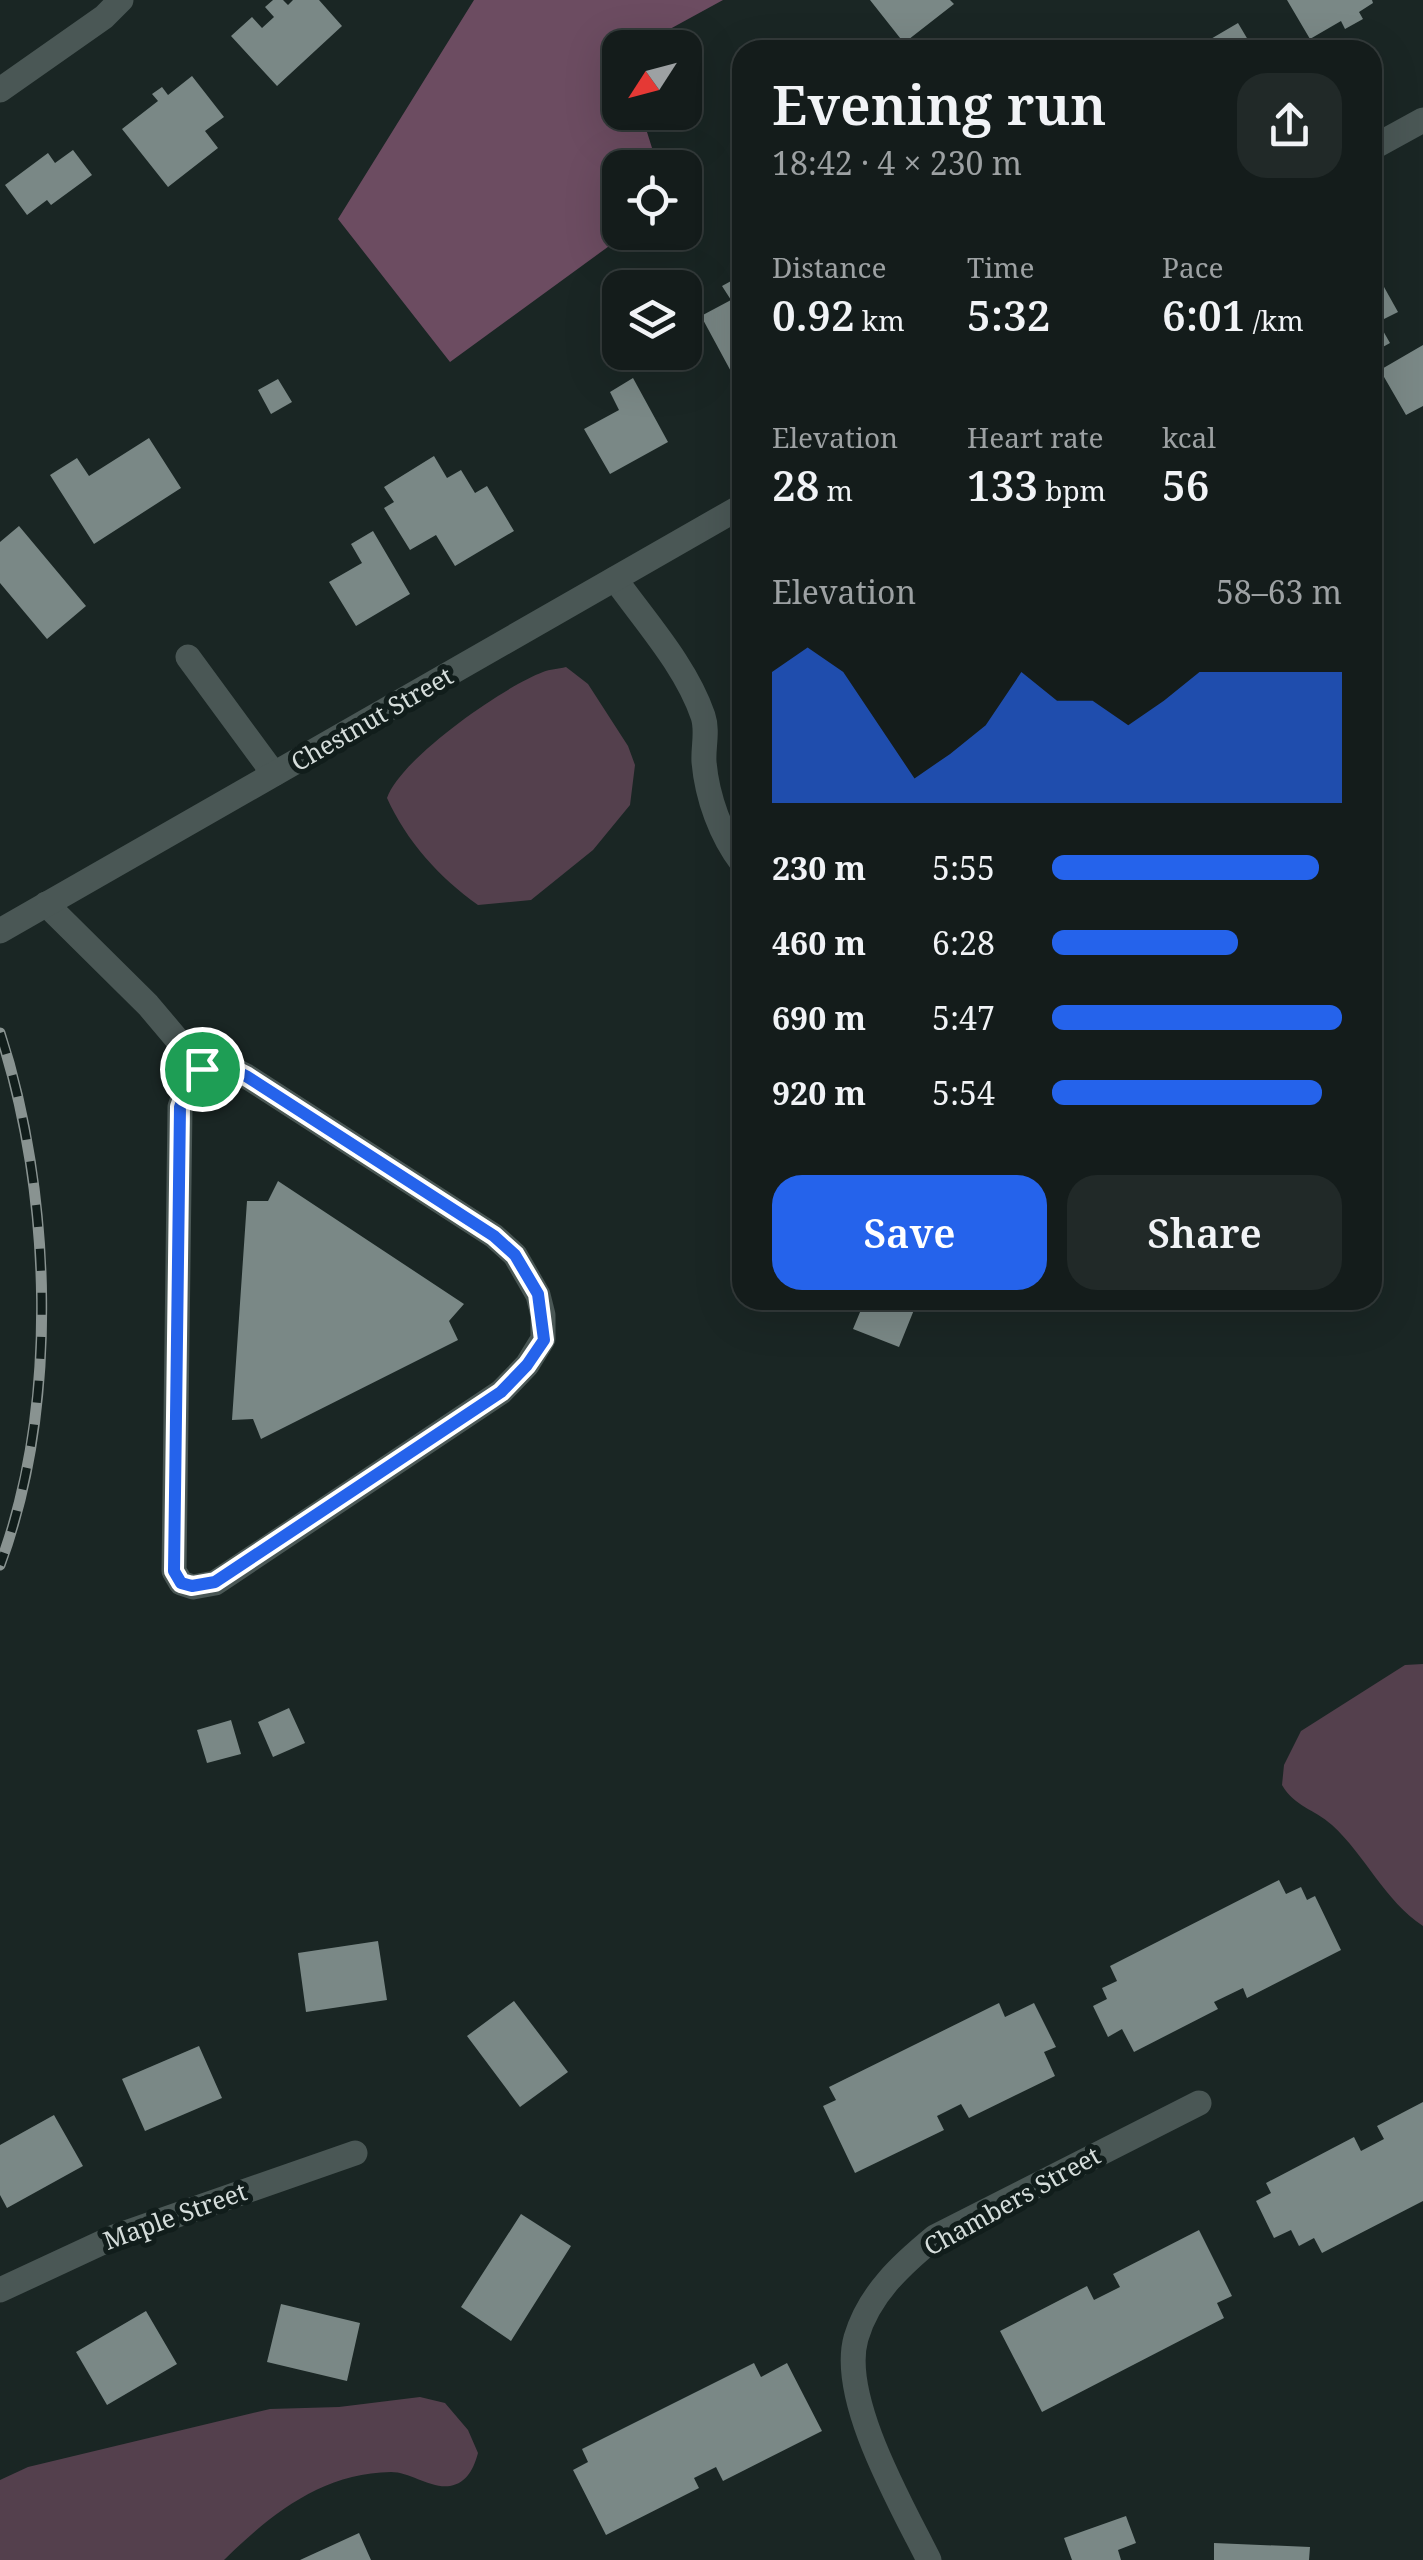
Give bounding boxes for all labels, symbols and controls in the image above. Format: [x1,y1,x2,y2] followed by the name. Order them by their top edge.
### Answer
[602,30,702,130] north arrow
[602,30,702,370] map controls
[772,66,1107,141] text: Evening run
[1237,73,1342,178] button: share
[772,141,1022,184] text: 18:42 · 4 × 230 m
[602,150,702,250] button: locate
[772,248,886,286] text: Distance
[967,248,1035,286] text: Time
[1162,248,1223,286] text: Pace
[602,270,702,370] button: layers
[772,286,855,343] text: 0.92
[967,286,1050,343] text: 5:32
[1162,286,1245,343] text: 6:01
[855,301,905,339] text: km
[1245,301,1304,339] text: /km
[772,418,898,456] text: Elevation
[967,418,1104,456] text: Heart rate
[1162,418,1216,456] text: kcal
[772,456,819,513] text: 28
[967,456,1038,513] text: 133
[1162,456,1209,513] text: 56
[819,471,853,509] text: m
[1038,471,1106,509] text: bpm
[772,570,916,613] text: Elevation
[1216,570,1342,613] text: 58–63 m
[284,658,459,778] street label: Chestnut Street
[772,846,866,889] text: 230 m
[932,846,995,889] text: 5:55
[772,921,866,964] text: 460 m
[932,921,995,964] text: 6:28
[772,996,866,1039] text: 690 m
[932,996,995,1039] text: 5:47
[160,1027,245,1112] pin
[175,1042,230,1097] icon: arrive
[772,1071,866,1114] text: 920 m
[932,1071,995,1114] text: 5:54
[772,1175,1047,1290] button: Save
[1067,1175,1342,1290] button: Share
[917,2137,1106,2263] street label: Chambers Street
[98,2173,251,2257] street label: Maple Street

